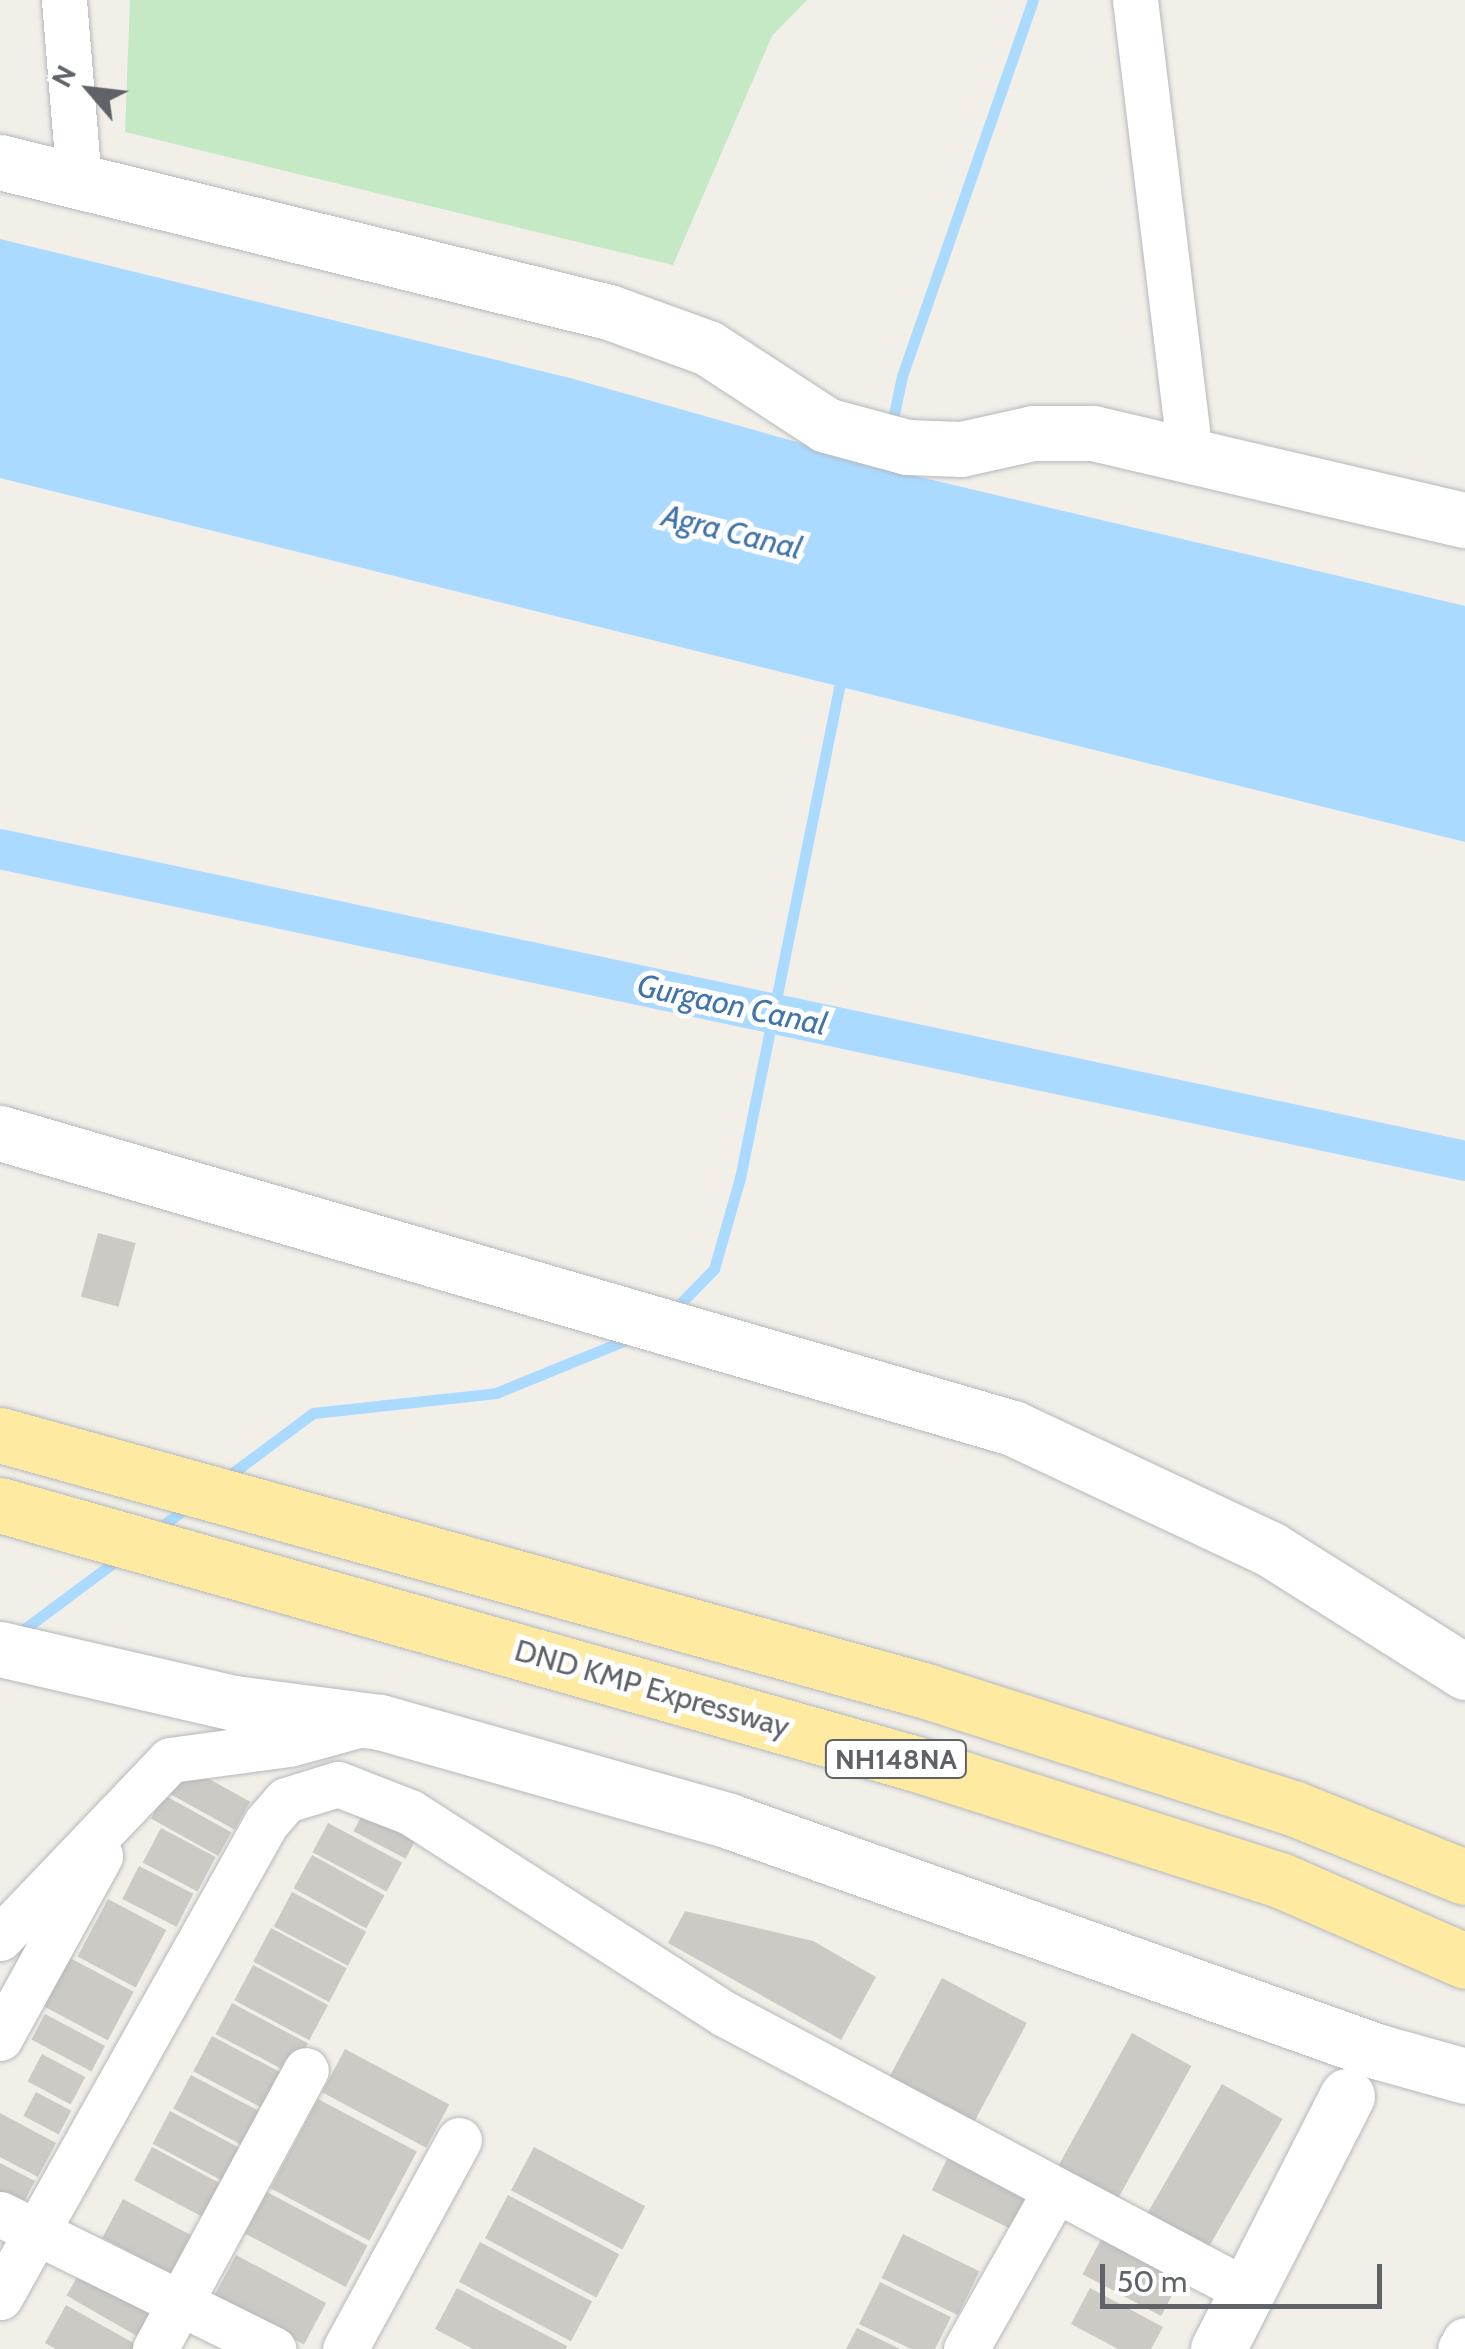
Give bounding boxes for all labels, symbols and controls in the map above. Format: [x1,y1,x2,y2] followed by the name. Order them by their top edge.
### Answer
[40,40,140,140] north arrow
[44,59,83,93] text: N
[658,496,806,568] water label: Agra Canal
[634,966,830,1044] water label: Gurgaon Canal
[511,1633,793,1745] street label: DND KMP Expressway
[824,1736,968,1782] road number: NH148NA
[1105,2244,1388,2306] scale bar
[1117,2263,1187,2300] text: 50 m

